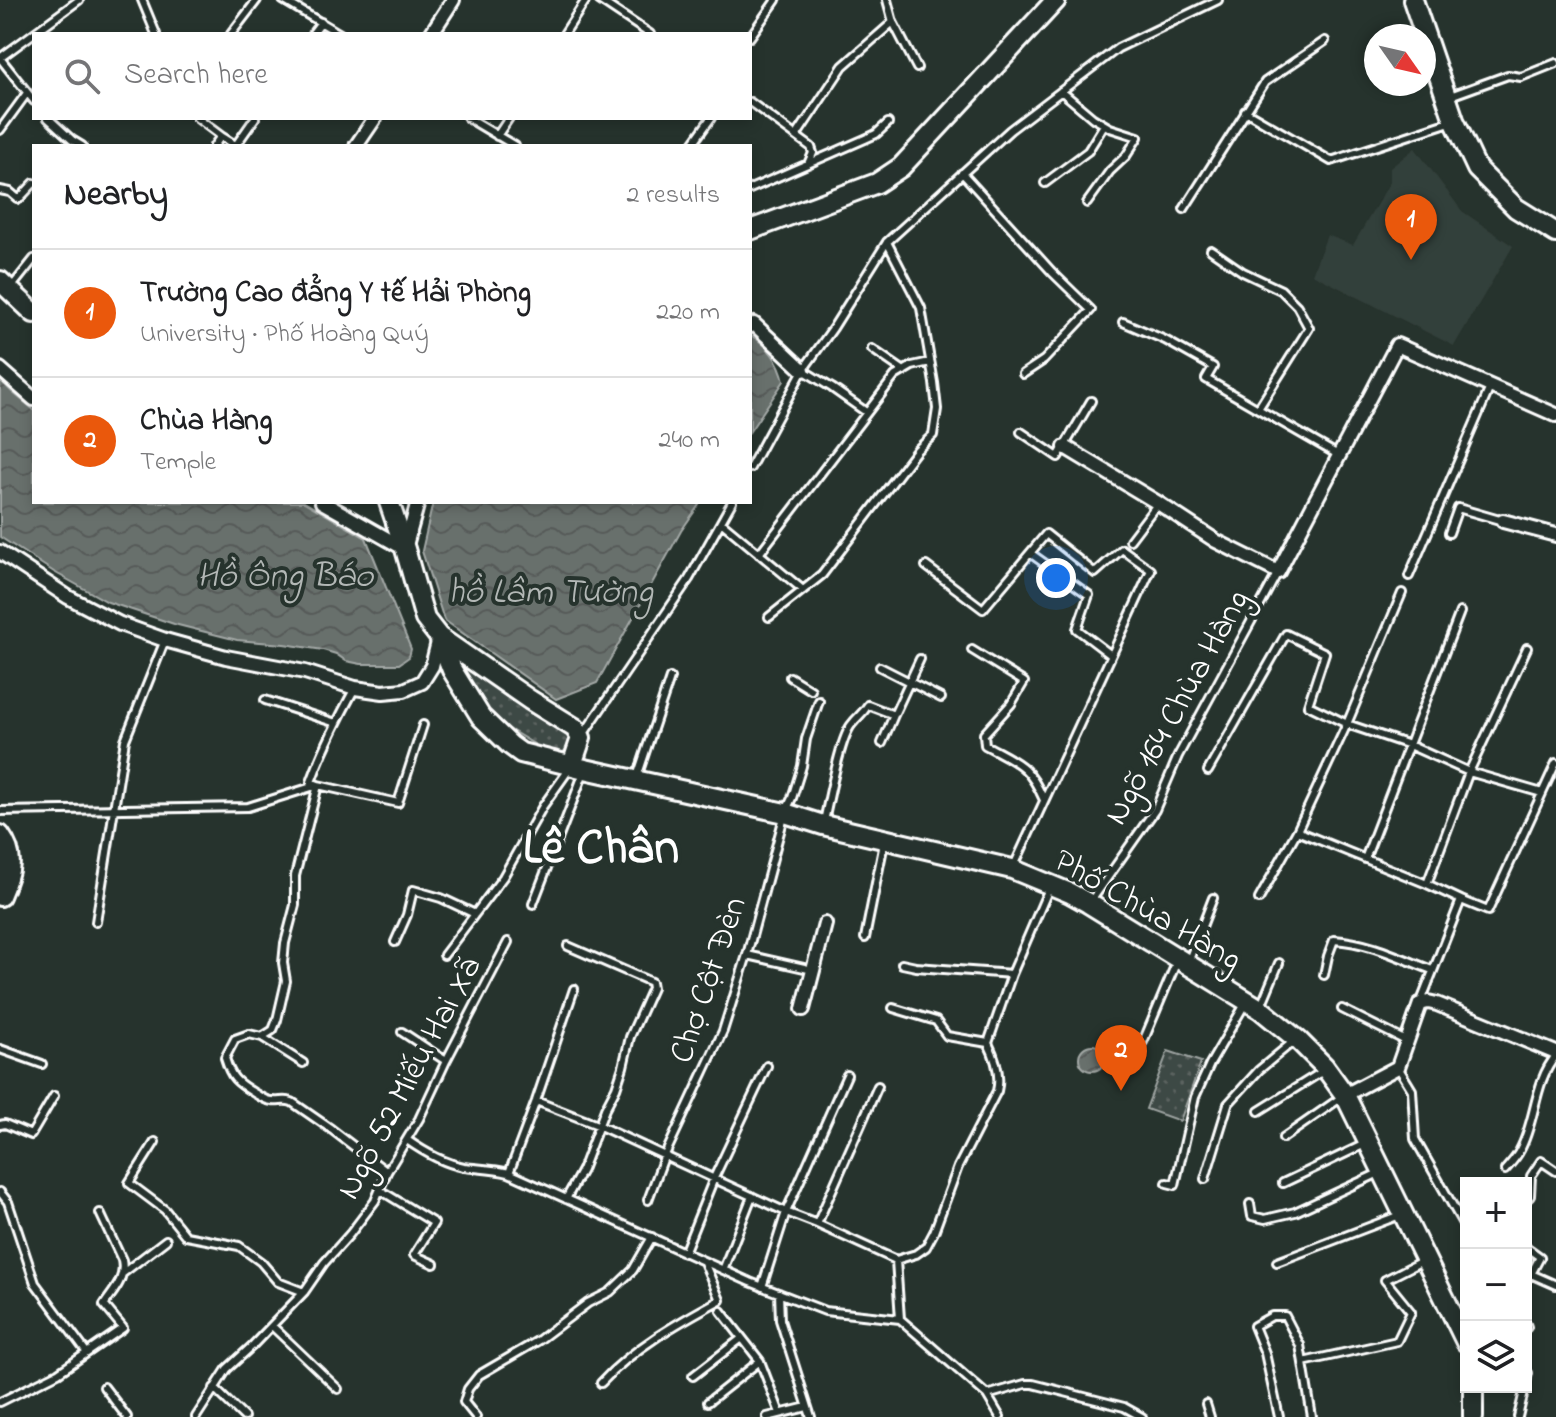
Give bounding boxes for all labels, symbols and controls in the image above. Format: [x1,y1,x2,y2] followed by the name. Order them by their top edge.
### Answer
[1364,24,1436,96] north arrow
[32,32,752,120] search box
[60,54,104,98] icon: search
[124,54,268,98] text: Search here
[64,171,168,221] text: Nearby
[627,177,720,215] text: 2 results
[1385,194,1437,260] pin: 1
[140,272,531,316] text: Trường Cao đẳng Y tế Hải Phòng
[86,294,94,332] text: 1
[656,294,720,332] text: 220 m
[140,316,429,354] text: University · Phố Hoàng Quý
[140,400,272,444] text: Chùa Hàng
[84,422,96,460] text: 2
[658,422,720,460] text: 240 m
[140,444,216,482] text: Temple
[197,551,374,604] water label: Hồ Ông Báo
[1036,558,1076,598] your location
[447,567,654,620] water label: hồ Lâm Tường
[1093,581,1264,835] street label: Ngõ 164 Chùa Hàng
[523,813,679,886] district label: Lê Chân
[1044,837,1250,986] street label: Phố Chùa Hàng
[658,890,762,1070] street label: Chợ Cột Đèn
[325,949,496,1209] street label: Ngõ 52 Miếu Hai Xã
[1095,1025,1147,1091] pin: 2
[1460,1177,1532,1393] map controls
[1460,1177,1532,1249] button: +
[1460,1249,1532,1321] button: −
[1460,1321,1532,1393] button: layers

